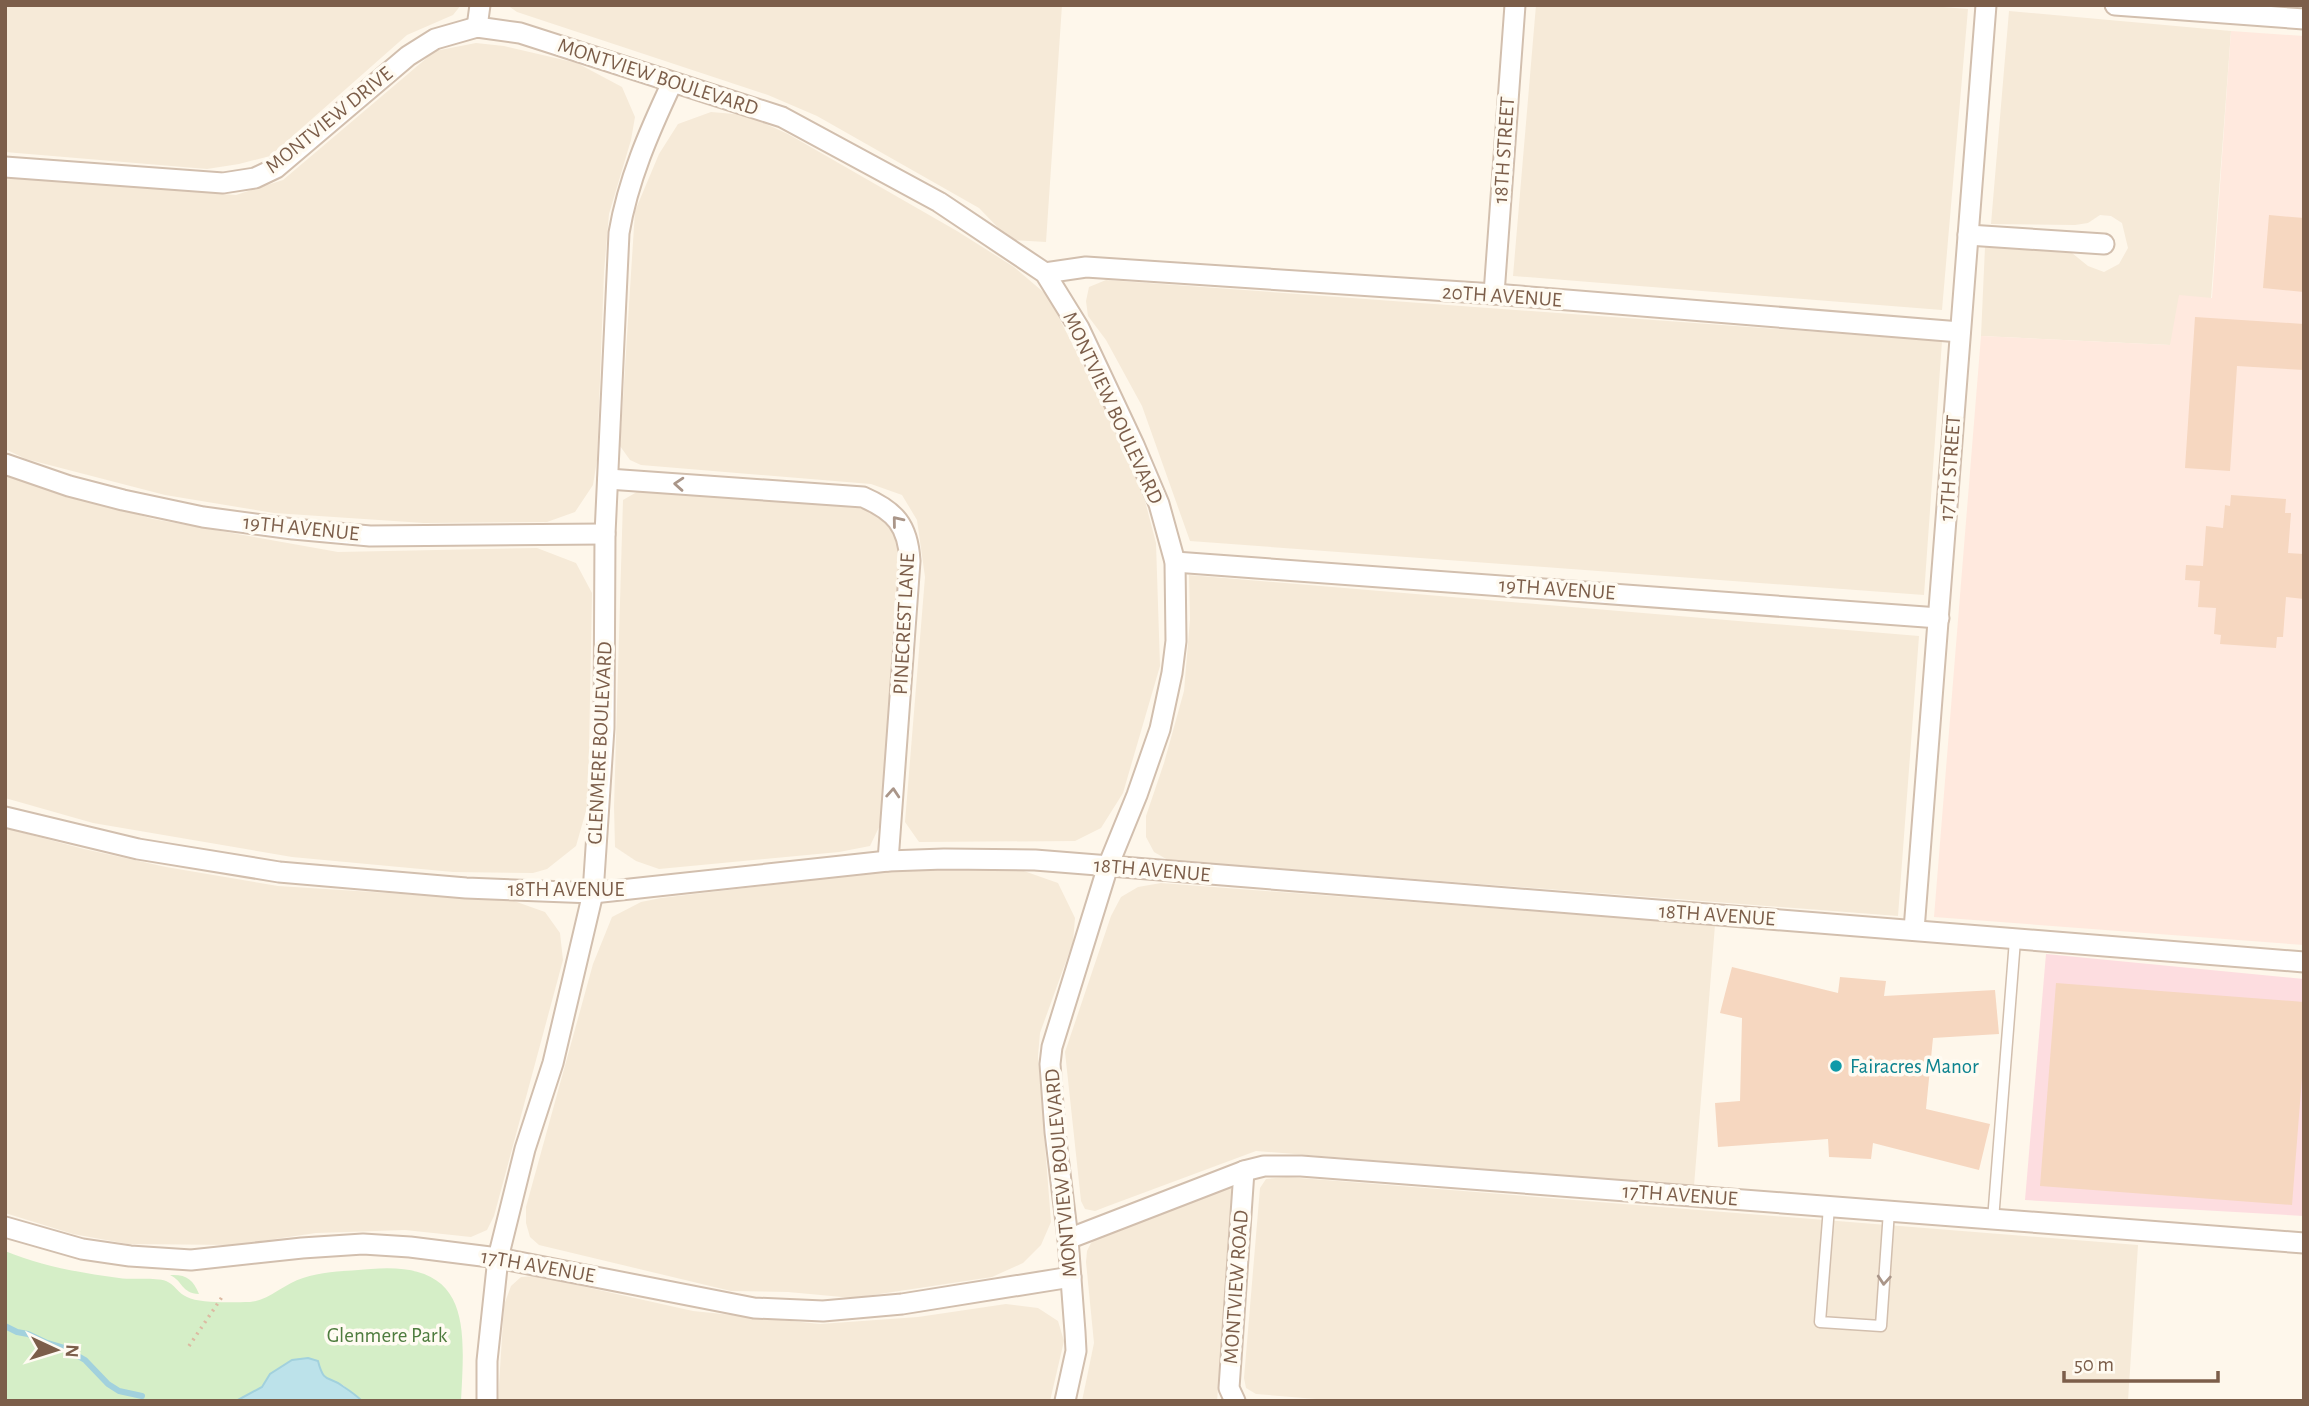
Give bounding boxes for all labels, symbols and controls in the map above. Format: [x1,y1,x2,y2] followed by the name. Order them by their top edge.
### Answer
[555,35,761,119] street label: MONTVIEW BOULEVARD
[262,63,396,177] street label: MONTVIEW DRIVE
[1490,96,1518,204] street label: 18TH STREET
[1441,281,1563,311] street label: 20TH AVENUE
[1059,309,1167,507] street label: MONTVIEW BOULEVARD
[1936,414,1964,522] street label: 17TH STREET
[673,476,684,491] one-way arrow
[242,511,360,545] street label: 19TH AVENUE
[892,516,905,529] one-way arrow
[890,553,918,695] street label: PINECREST LANE
[1498,574,1616,604] street label: 19TH AVENUE
[584,641,616,845] street label: GLENMERE BOULEVARD
[886,787,901,798] one-way arrow
[1093,854,1211,886] street label: 18TH AVENUE
[508,879,624,900] street label: 18TH AVENUE
[1658,900,1776,930] street label: 18TH AVENUE
[1850,1056,1979,1077] place label: Fairacres Manor
[1828,1058,1844,1074] marker: Fairacres Manor
[1041,1068,1081,1278] street label: MONTVIEW BOULEVARD
[1622,1181,1738,1209] street label: 17TH AVENUE
[1220,1209,1252,1365] street label: MONTVIEW ROAD
[479,1246,597,1286] street label: 17TH AVENUE
[1877,1274,1892,1285] one-way arrow
[21,1315,91,1385] north arrow
[327,1325,448,1346] park label: Glenmere Park
[2064,1340,2218,1384] scale bar
[62,1344,81,1358] text: N
[2074,1354,2114,1375] text: 50 m

